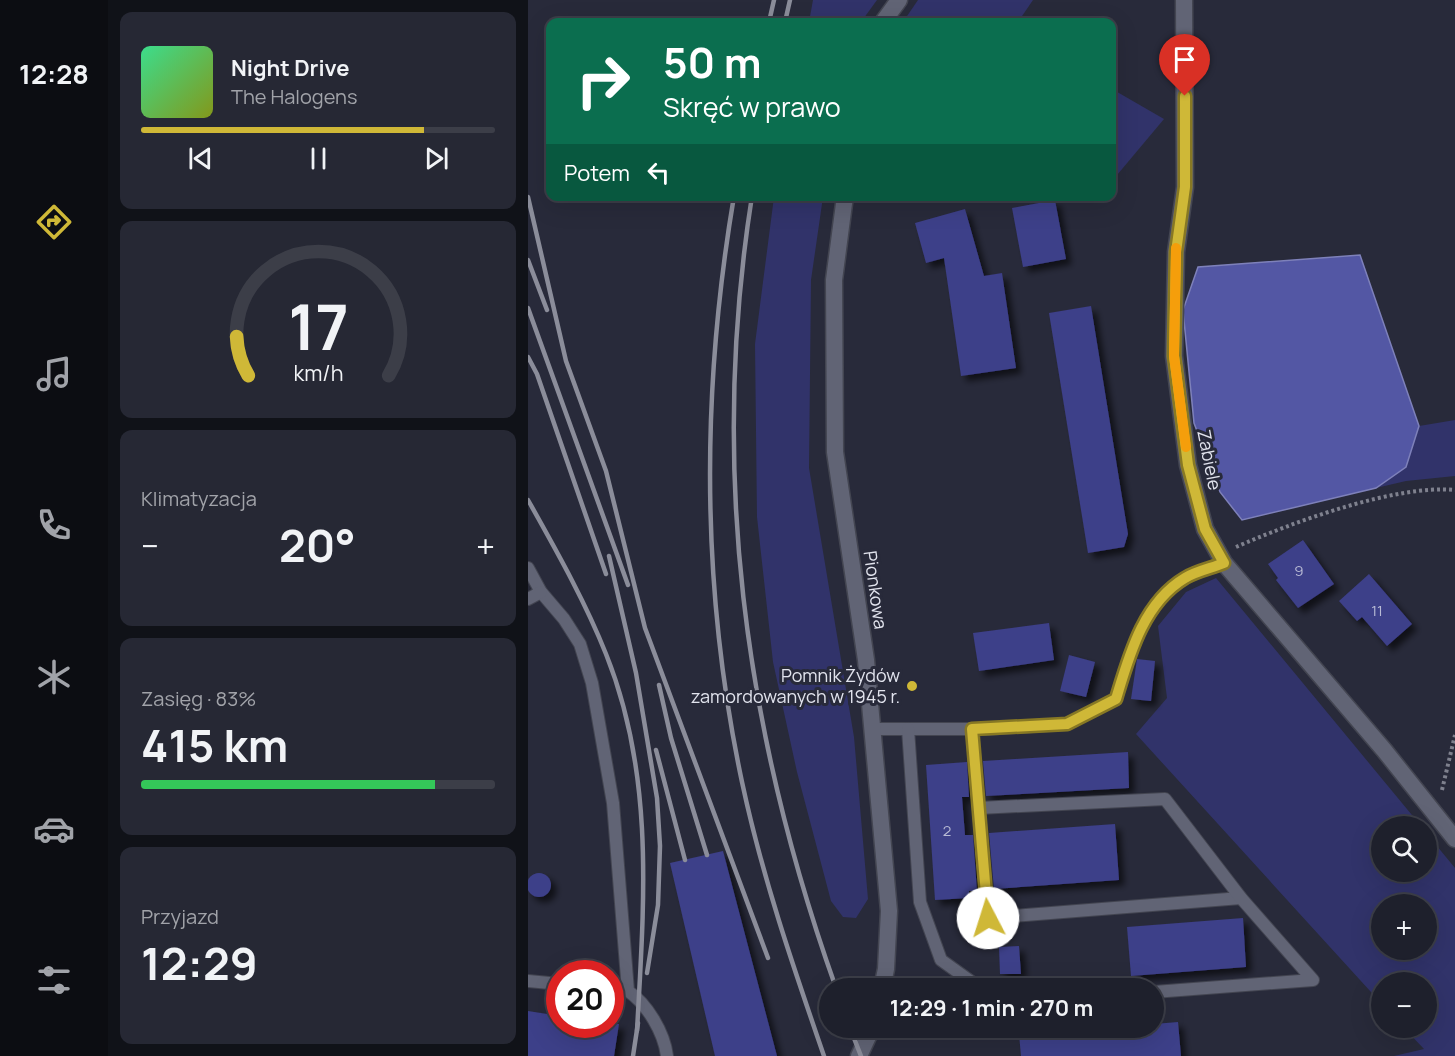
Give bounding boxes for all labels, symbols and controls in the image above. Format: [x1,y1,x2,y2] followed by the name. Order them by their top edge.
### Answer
[663,33,761,91] text: 50 m
[1159,34,1210,96] pin
[564,42,642,120] icon: right
[1168,43,1201,76] icon: arrive
[231,53,350,83] text: Night Drive
[19,55,89,92] text: 12:28
[231,83,357,110] text: The Halogens
[663,88,841,125] text: Skręć w prawo
[184,142,217,175] icon: previous
[302,142,335,175] icon: pause
[420,142,453,175] icon: next
[642,156,675,189] icon: left
[564,158,630,188] text: Potem
[33,201,75,243] icon: directions
[288,283,348,369] text: 17
[33,353,75,395] icon: music
[293,359,343,388] text: km/h
[1192,428,1228,492] street label: Zabiele
[141,485,257,512] text: Klimatyzacja
[33,504,75,546] icon: phone
[279,514,356,576] text: 20°
[141,523,159,568] text: −
[476,523,495,568] text: +
[859,549,893,631] street label: Pionkowa
[1294,560,1304,581] house number: 9
[1371,600,1383,621] house number: 11
[33,656,75,698] icon: climate
[691,663,900,708] place label: Pomnik Żydów zamordowanych w 1945 r.
[905,679,919,693] marker: Pomnik Żydów zamordowanych w 1945 r.
[141,685,256,712] text: Zasięg · 83%
[141,714,288,776] text: 415 km
[33,808,75,850] icon: car
[1371,816,1437,1038] map controls
[1371,816,1437,882] button: search
[943,820,951,841] house number: 2
[956,886,1020,950] position arrow
[1371,894,1437,960] button: +
[141,903,219,930] text: Przyjazd
[141,932,258,994] text: 12:29
[33,959,75,1001] icon: filters
[546,960,624,1038] speed limit sign: 20
[1371,972,1437,1038] button: −
[890,993,1093,1023] text: 12:29 · 1 min · 270 m

